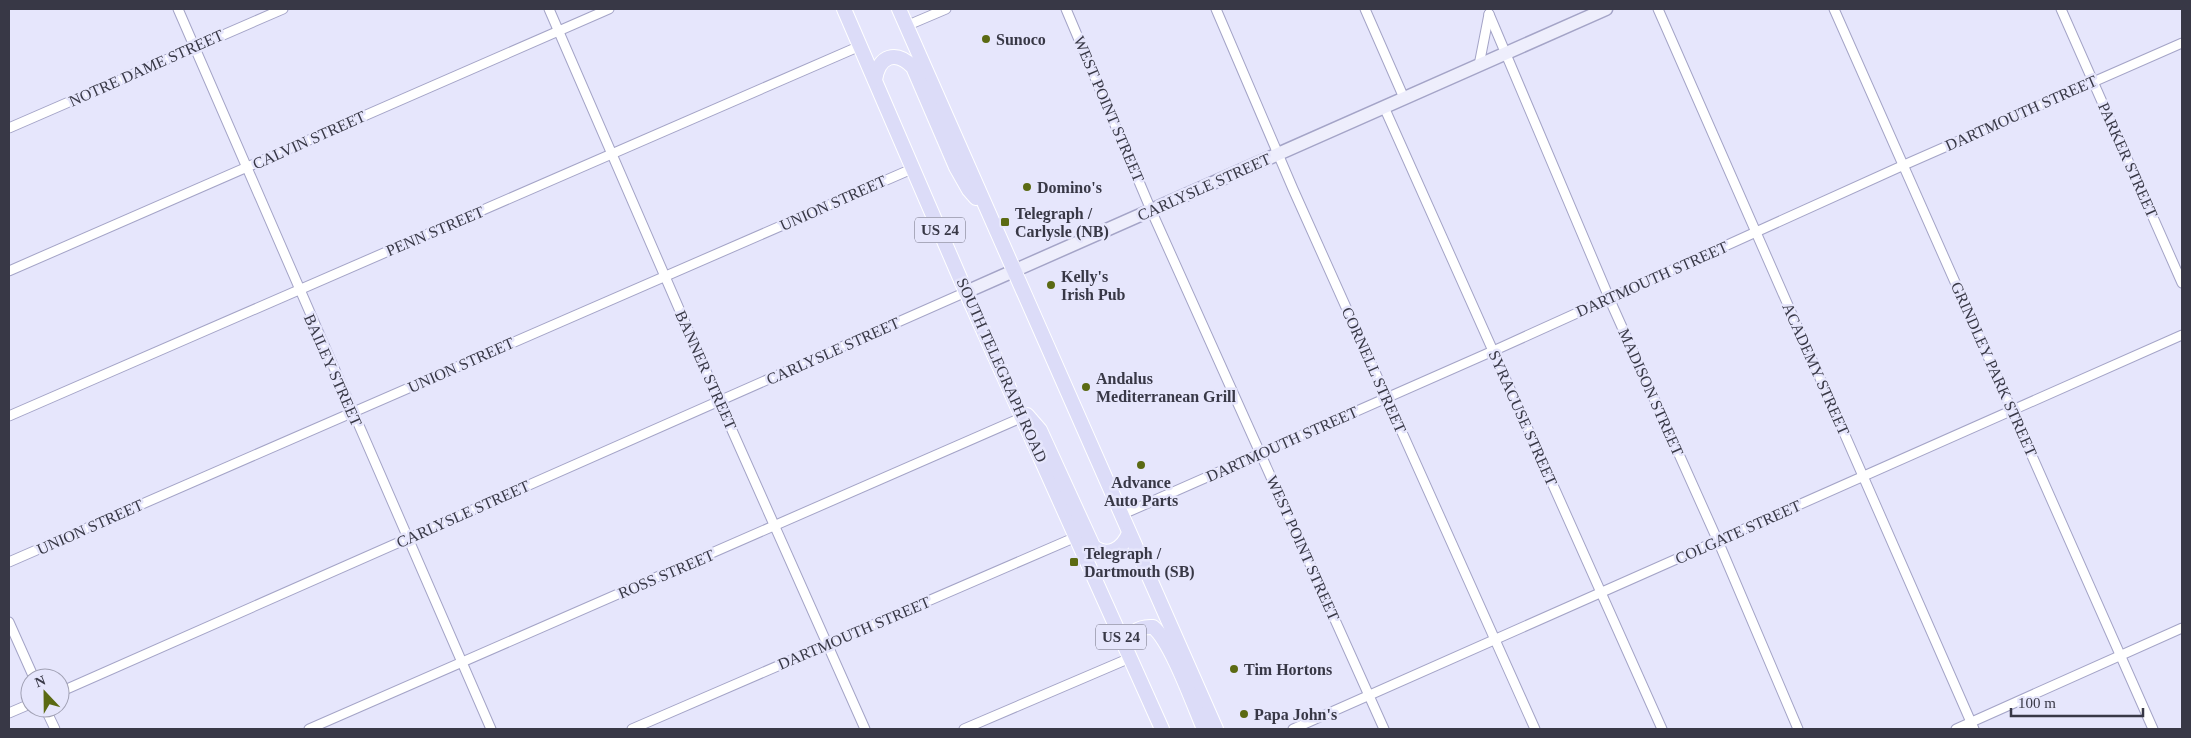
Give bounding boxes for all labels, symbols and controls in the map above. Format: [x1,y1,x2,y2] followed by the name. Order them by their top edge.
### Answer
[66,26,226,110] street label: NOTRE DAME STREET
[996,31,1046,48] place label: Sunoco
[980,33,992,45] marker: Sunoco
[1071,34,1148,185] street label: WEST POINT STREET
[1943,72,2100,154] street label: DARTMOUTH STREET
[2095,100,2161,220] street label: PARKER STREET
[250,107,368,173] street label: CALVIN STREET
[1135,150,1273,224] street label: CARLYSLE STREET
[777,172,889,234] street label: UNION STREET
[1037,179,1102,196] place label: Domino's
[1021,181,1033,193] marker: Domino's
[384,203,487,259] street label: PENN STREET
[1015,205,1109,241] place label: Telegraph / Carlysle (NB)
[999,216,1011,228] marker: Telegraph / Carlysle (NB)
[915,218,965,242] road number: US 24
[1574,238,1731,320] street label: DARTMOUTH STREET
[1061,268,1126,303] place label: Kelly's Irish Pub
[954,275,1050,465] street label: SOUTH TELEGRAPH ROAD
[1045,279,1057,291] marker: Kelly's Irish Pub
[1948,279,2040,459] street label: GRINDLEY PARK STREET
[1779,300,1853,438] street label: ACADEMY STREET
[1339,304,1409,436] street label: CORNELL STREET
[672,308,740,432] street label: BANNER STREET
[301,311,365,429] street label: BAILEY STREET
[764,314,902,388] street label: CARLYSLE STREET
[1615,326,1687,458] street label: MADISON STREET
[405,334,517,396] street label: UNION STREET
[1485,348,1561,488] street label: SYRACUSE STREET
[1096,370,1237,405] place label: Andalus Mediterranean Grill
[1080,381,1092,393] marker: Andalus Mediterranean Grill
[1204,403,1361,485] street label: DARTMOUTH STREET
[1135,459,1147,471] marker: Advance Auto Parts
[1263,473,1343,623] street label: WEST POINT STREET
[1104,474,1178,509] place label: Advance Auto Parts
[394,477,532,551] street label: CARLYSLE STREET
[34,496,146,558] street label: UNION STREET
[1673,497,1804,567] street label: COLGATE STREET
[1084,545,1195,581] place label: Telegraph / Dartmouth (SB)
[615,546,717,602] street label: ROSS STREET
[1068,556,1080,568] marker: Telegraph / Dartmouth (SB)
[775,593,933,673] street label: DARTMOUTH STREET
[1096,624,1146,650] road number: US 24
[1244,661,1332,678] place label: Tim Hortons
[1228,663,1240,675] marker: Tim Hortons
[20,668,70,718] north arrow
[33,673,48,690] text: N
[2011,686,2144,718] scale bar
[2018,695,2056,711] text: 100 m
[1254,706,1337,724] place label: Papa John's
[1238,708,1250,720] marker: Papa John's

